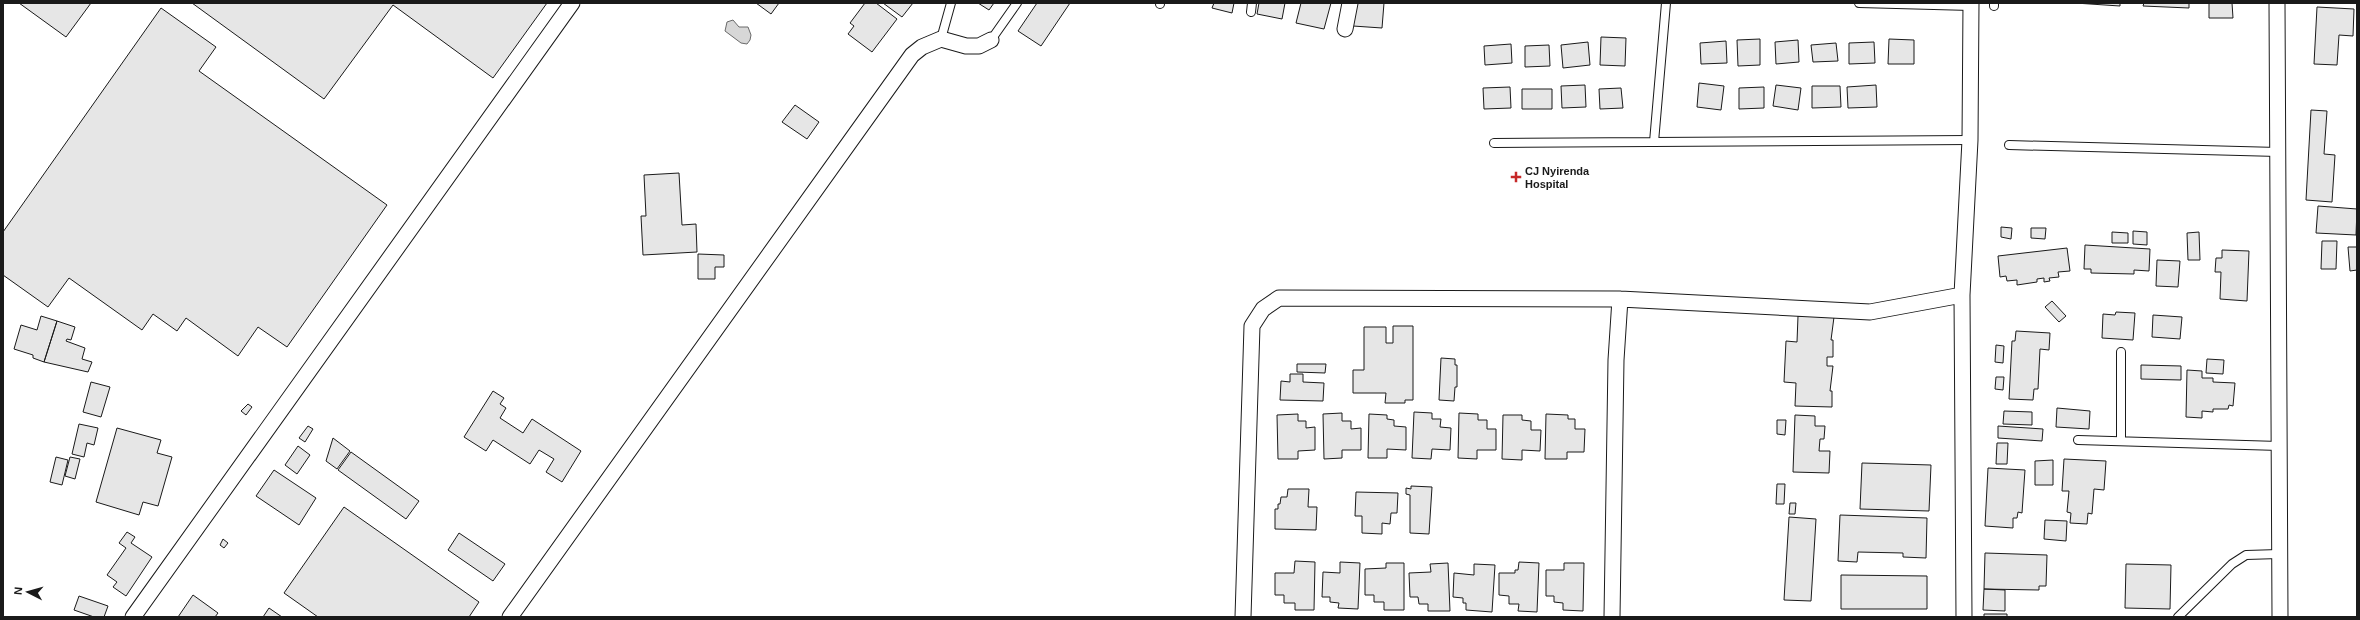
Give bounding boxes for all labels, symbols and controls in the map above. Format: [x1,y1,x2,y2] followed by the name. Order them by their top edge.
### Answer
[1525,165,1590,190] place label: CJ Nyirenda Hospital
[1510,171,1522,183] marker: CJ Nyirenda Hospital
[8,572,48,612] north arrow
[12,586,24,596] text: N

